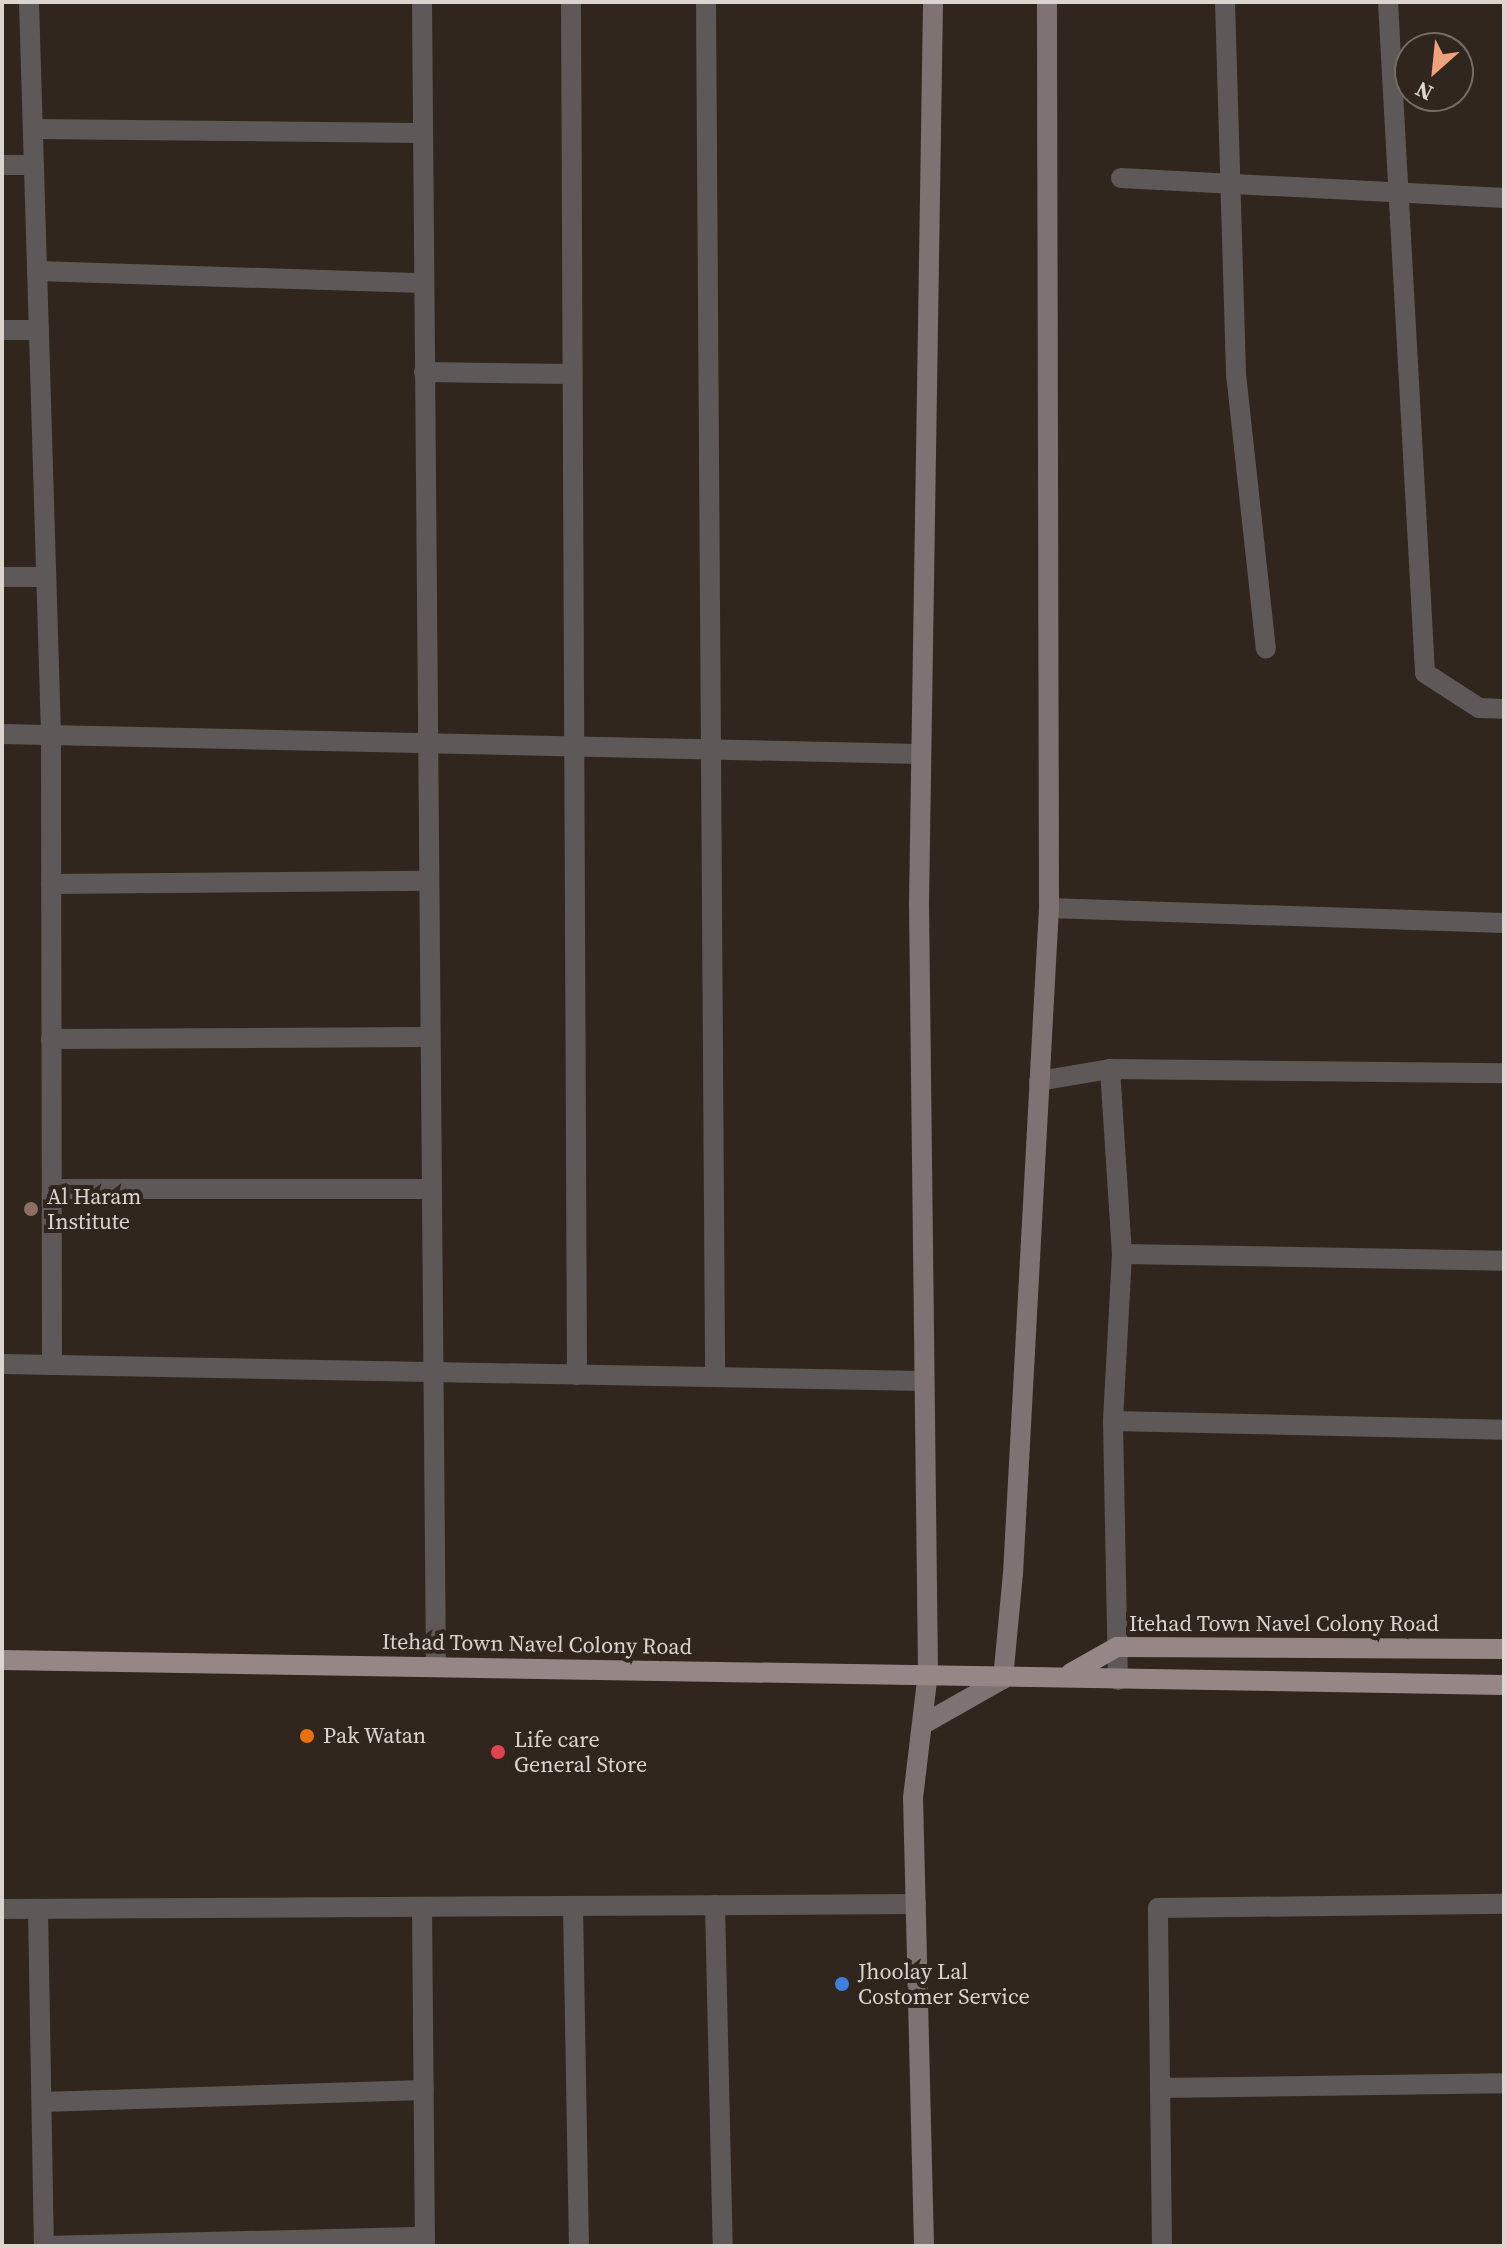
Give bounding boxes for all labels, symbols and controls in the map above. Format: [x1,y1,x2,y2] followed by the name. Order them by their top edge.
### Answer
[1394,32,1474,112] north arrow
[1410,75,1438,109] text: N
[47,1183,141,1234] place label: Al Haram Institute
[22,1200,40,1218] marker: Al Haram Institute
[1129,1611,1439,1637] street label: Itehad Town Navel Colony Road
[382,1628,692,1660] street label: Itehad Town Navel Colony Road
[323,1723,427,1749] place label: Pak Watan
[514,1726,647,1778] place label: Life care General Store
[298,1727,316,1745] marker: Pak Watan
[489,1743,507,1761] marker: Life care General Store
[858,1958,1030,2010] place label: Jhoolay Lal Costomer Service
[833,1975,851,1993] marker: Jhoolay Lal Costomer Service

